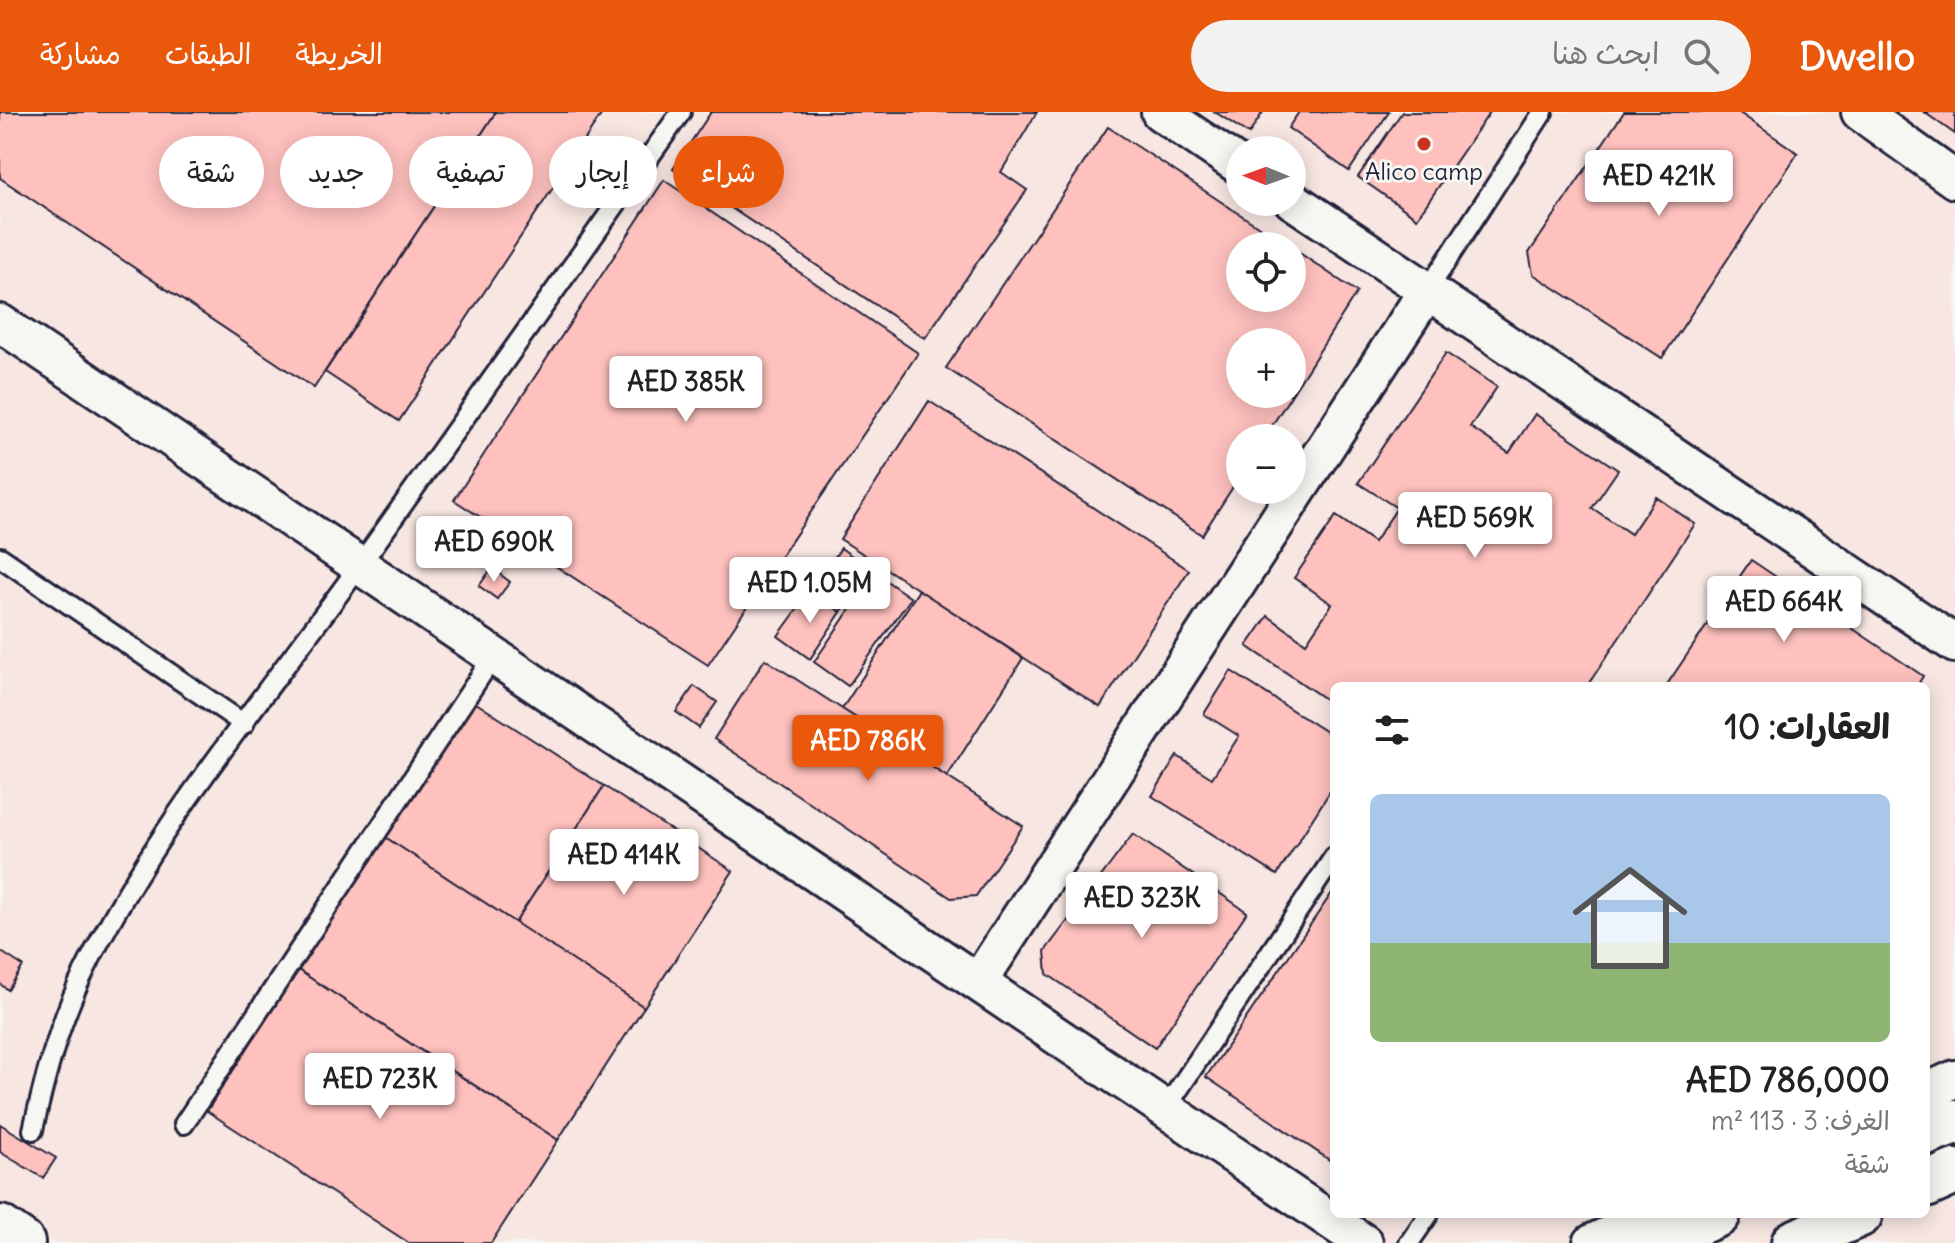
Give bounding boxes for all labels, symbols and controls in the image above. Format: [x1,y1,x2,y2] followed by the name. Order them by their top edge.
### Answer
[1191,20,1751,92] search box
[1799,33,1915,80] text: Dwello
[1552,34,1659,72] text: ابحث هنا
[1679,34,1723,78] icon: search
[40,36,121,72] text: مشاركة
[165,36,251,72] text: الطبقات
[295,36,383,72] text: الخريطة
[1415,135,1433,153] marker: Alico camp
[159,136,264,208] chip: شقة
[280,136,393,208] chip: جديد
[409,136,533,208] chip: تصفية
[549,136,657,208] chip: إيجار
[673,136,784,208] chip: شراء
[1226,136,1306,216] north arrow
[1226,136,1306,504] map controls
[1576,150,1742,218] pin: AED 421K
[1365,156,1483,186] place label: Alico camp
[1603,159,1715,192] text: AED 421K
[1226,232,1306,312] button: locate
[1226,328,1306,408] button: +
[603,356,769,424] pin: AED 385K
[627,365,745,398] text: AED 385K
[1226,424,1306,504] button: −
[1392,492,1558,560] pin: AED 569K
[1416,501,1534,534] text: AED 569K
[411,516,577,584] pin: AED 690K
[434,525,554,558] text: AED 690K
[718,557,902,625] pin: AED 1.05M
[747,566,873,599] text: AED 1.05M
[1701,576,1867,644] pin: AED 664K
[1725,585,1843,618] text: AED 664K
[1724,705,1890,748] text: العقارات: 10
[1370,708,1414,752] icon: filters
[785,715,951,783] pin: AED 786K
[810,724,926,757] text: AED 786K
[541,829,707,897] pin: AED 414K
[568,838,680,871] text: AED 414K
[1558,846,1702,990] icon: home
[1059,872,1225,940] pin: AED 323K
[1084,881,1200,914] text: AED 323K
[297,1053,463,1121] pin: AED 723K
[1686,1058,1890,1101] text: AED 786,000
[323,1062,437,1095] text: AED 723K
[1711,1104,1890,1137] text: الغرف: 3 · 113 m²
[1845,1147,1890,1180] text: شقة

